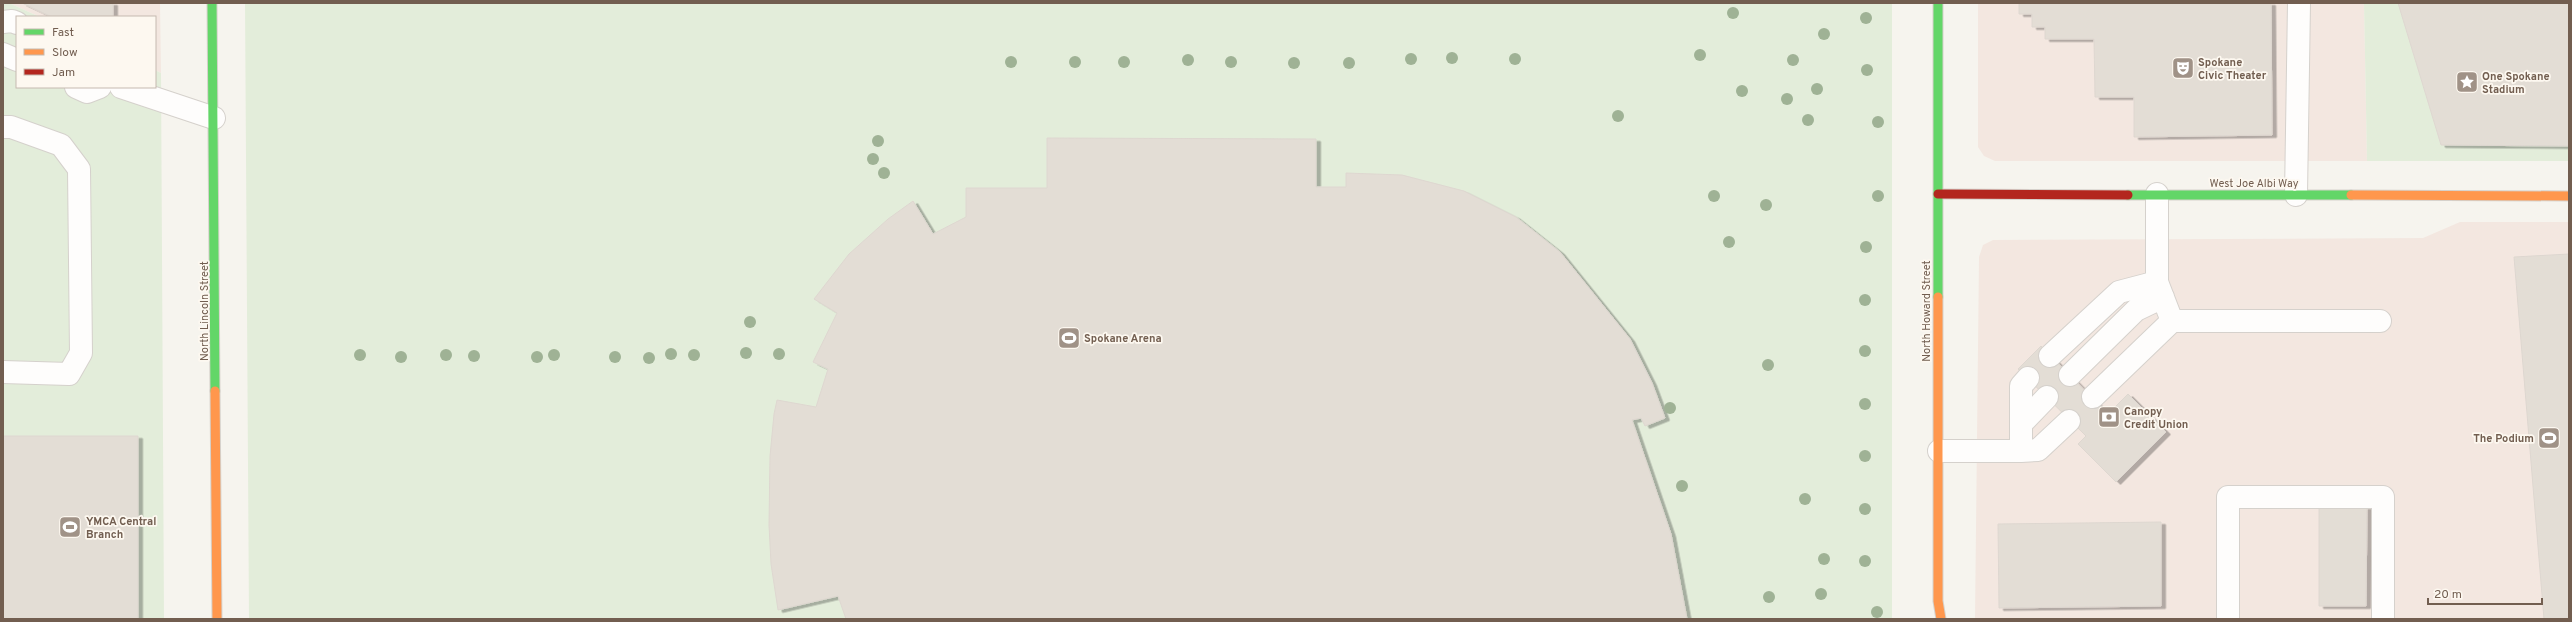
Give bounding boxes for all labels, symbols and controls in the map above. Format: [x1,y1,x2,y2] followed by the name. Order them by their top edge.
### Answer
[16,16,156,88] legend
[52,25,74,41] text: Fast
[52,45,78,61] text: Slow
[2170,55,2196,81] theatre icon: Spokane Civic Theater
[2198,56,2267,83] place label: Spokane Civic Theater
[52,65,75,81] text: Jam
[2454,69,2480,95] place icon: One Spokane Stadium
[2482,70,2550,97] place label: One Spokane Stadium
[2209,177,2299,191] street label: West Joe Albi Way
[1920,260,1934,362] street label: North Howard Street
[198,261,212,361] street label: North Lincoln Street
[1056,325,1082,351] sports icon: Spokane Arena
[1084,332,1162,346] place label: Spokane Arena
[2096,404,2122,430] bank icon: Canopy Credit Union
[2124,405,2188,432] place label: Canopy Credit Union
[2536,425,2562,451] sports icon: The Podium
[2473,432,2534,446] place label: The Podium
[57,514,83,540] sports icon: YMCA Central Branch
[86,515,156,542] place label: YMCA Central Branch
[2428,580,2542,606] scale bar
[2434,587,2462,603] text: 20 m

